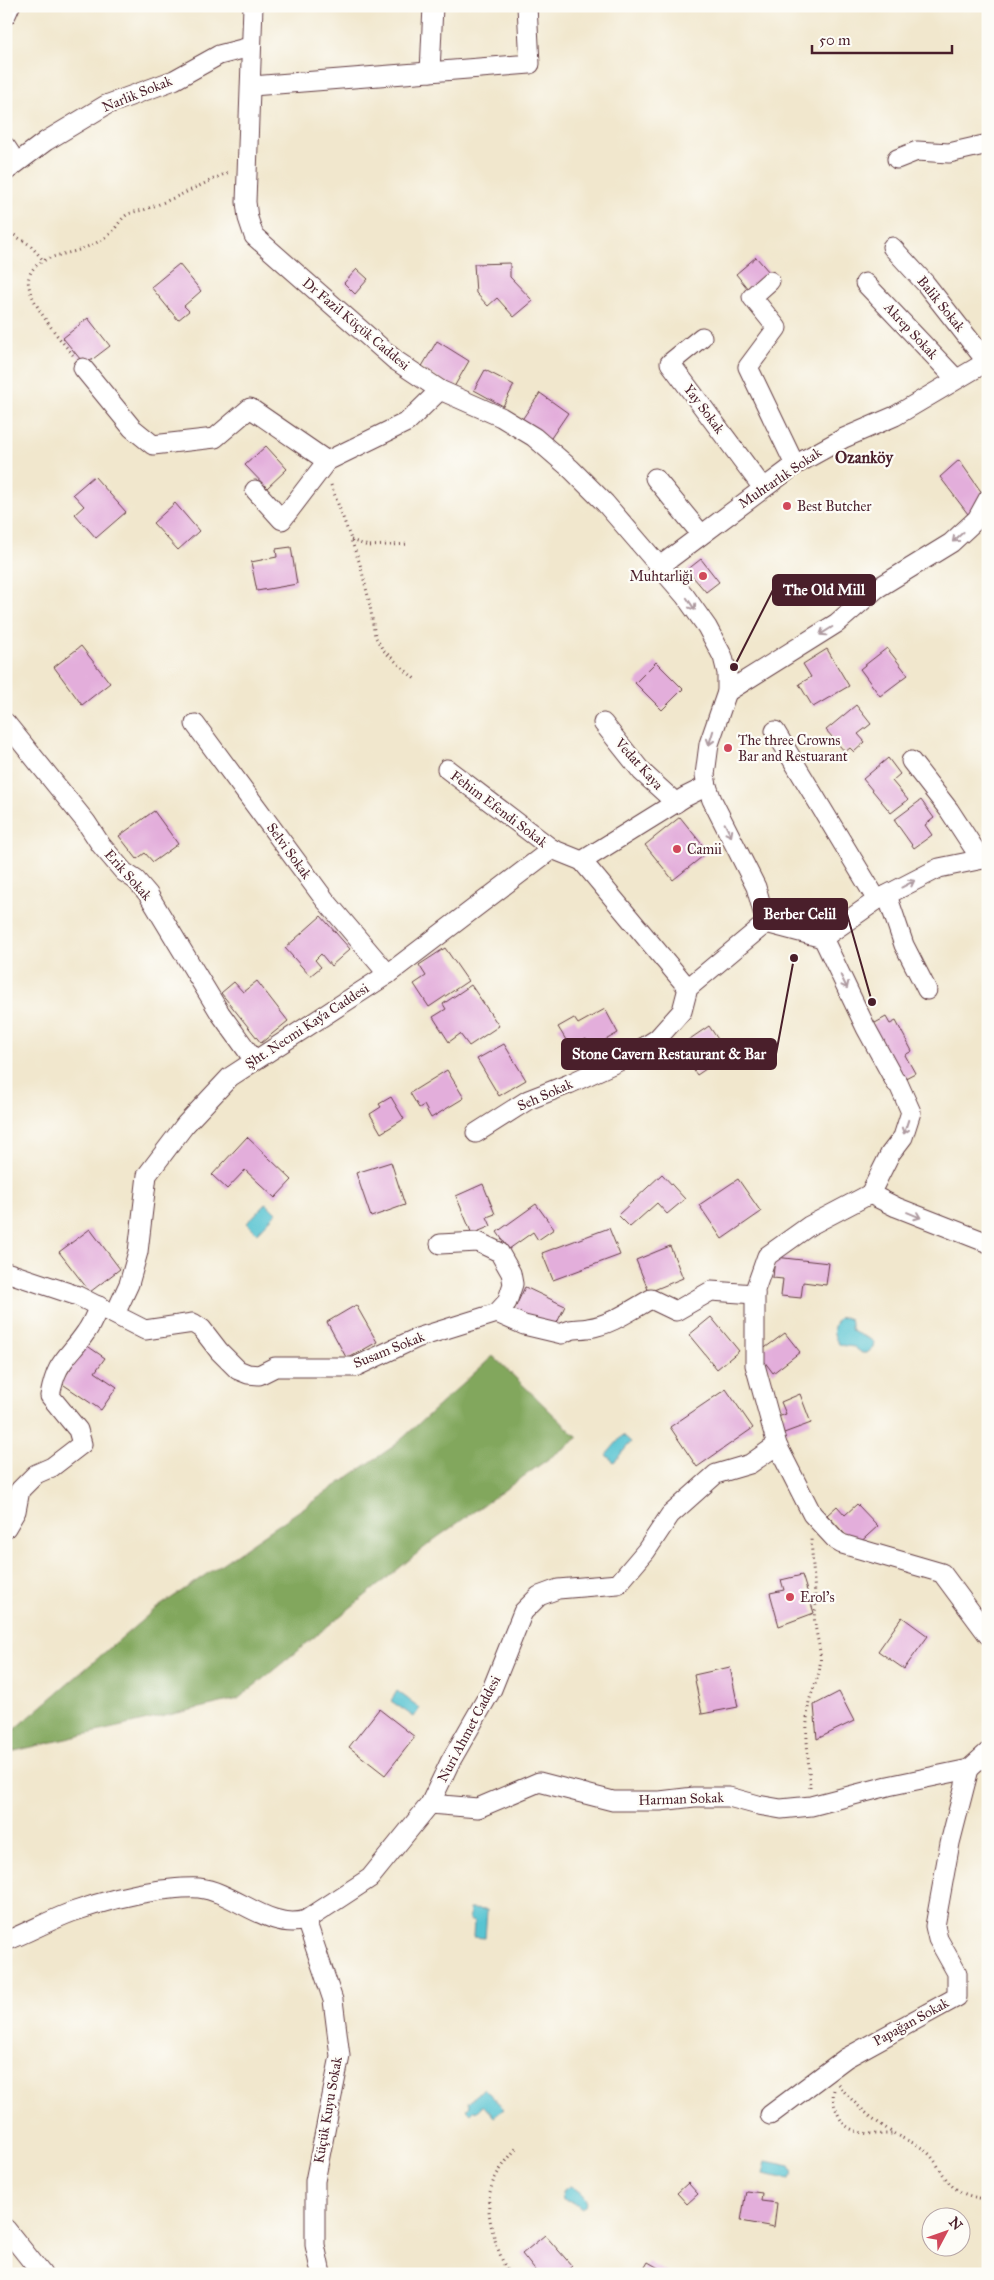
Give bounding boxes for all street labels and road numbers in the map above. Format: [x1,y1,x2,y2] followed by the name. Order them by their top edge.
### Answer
[100,72,175,116] street label: Narlik Sokak
[914,273,969,336] street label: Balik Sokak
[299,274,413,374] street label: Dr Fazil Kϋçϋk Caddesi
[880,299,942,363] street label: Akrep Sokak
[680,381,728,437] street label: Yay Sokak
[735,444,825,512] street label: Muhtarlık Sokak
[611,734,667,793] street label: Vedat Kaya
[447,767,551,851] street label: Fehim Efendi Sokak
[263,820,315,883] street label: Selvi Sokak
[101,846,156,904] street label: Erik Sokak
[242,980,372,1072] street label: Şht. Necmi Kaýa Caddesi
[515,1075,576,1115] street label: Seh Sokak
[351,1328,428,1372] street label: Susam Sokak
[434,1673,504,1785] street label: Nuri Ahmet Caddesi
[638,1789,725,1809] street label: Harman Sokak
[870,1994,952,2050] street label: Papağan Sokak
[310,2055,346,2165] street label: Küçük Kuyu Sokak

